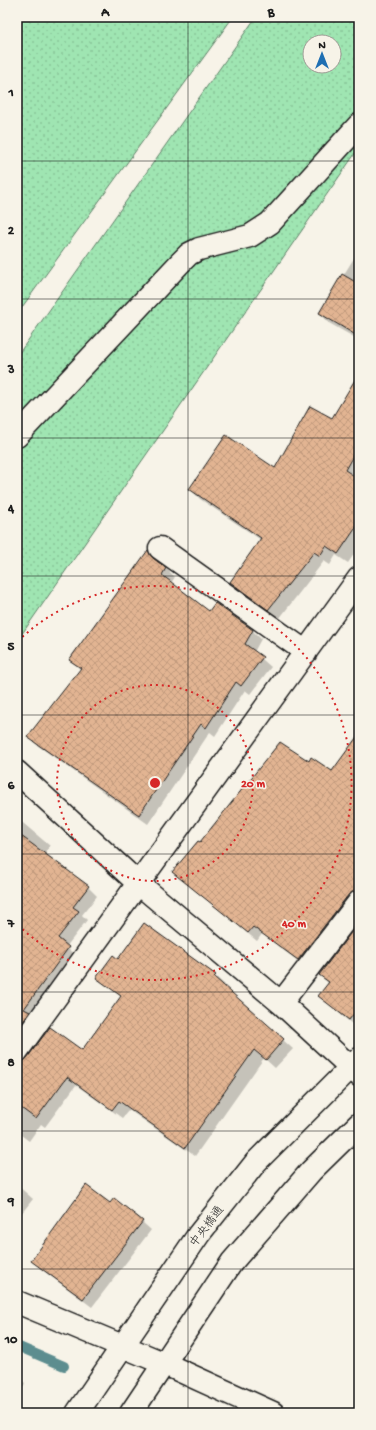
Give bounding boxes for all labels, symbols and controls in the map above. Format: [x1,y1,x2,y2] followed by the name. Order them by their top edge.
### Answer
[100,6,110,21] text: A
[267,6,276,21] text: B
[302,34,342,74] north arrow
[318,40,326,52] text: N
[7,86,14,101] text: 1
[8,224,15,239] text: 2
[7,363,15,378] text: 3
[7,502,15,517] text: 4
[8,640,15,655] text: 5
[148,776,162,790] centre of rings
[241,778,266,792] text: 20 m
[8,779,15,794] text: 6
[7,917,16,932] text: 7
[281,918,306,932] text: 40 m
[7,1056,15,1071] text: 8
[7,1195,15,1210] text: 9
[187,1203,228,1251] street label: 中央橋通
[4,1333,18,1348] text: 10

